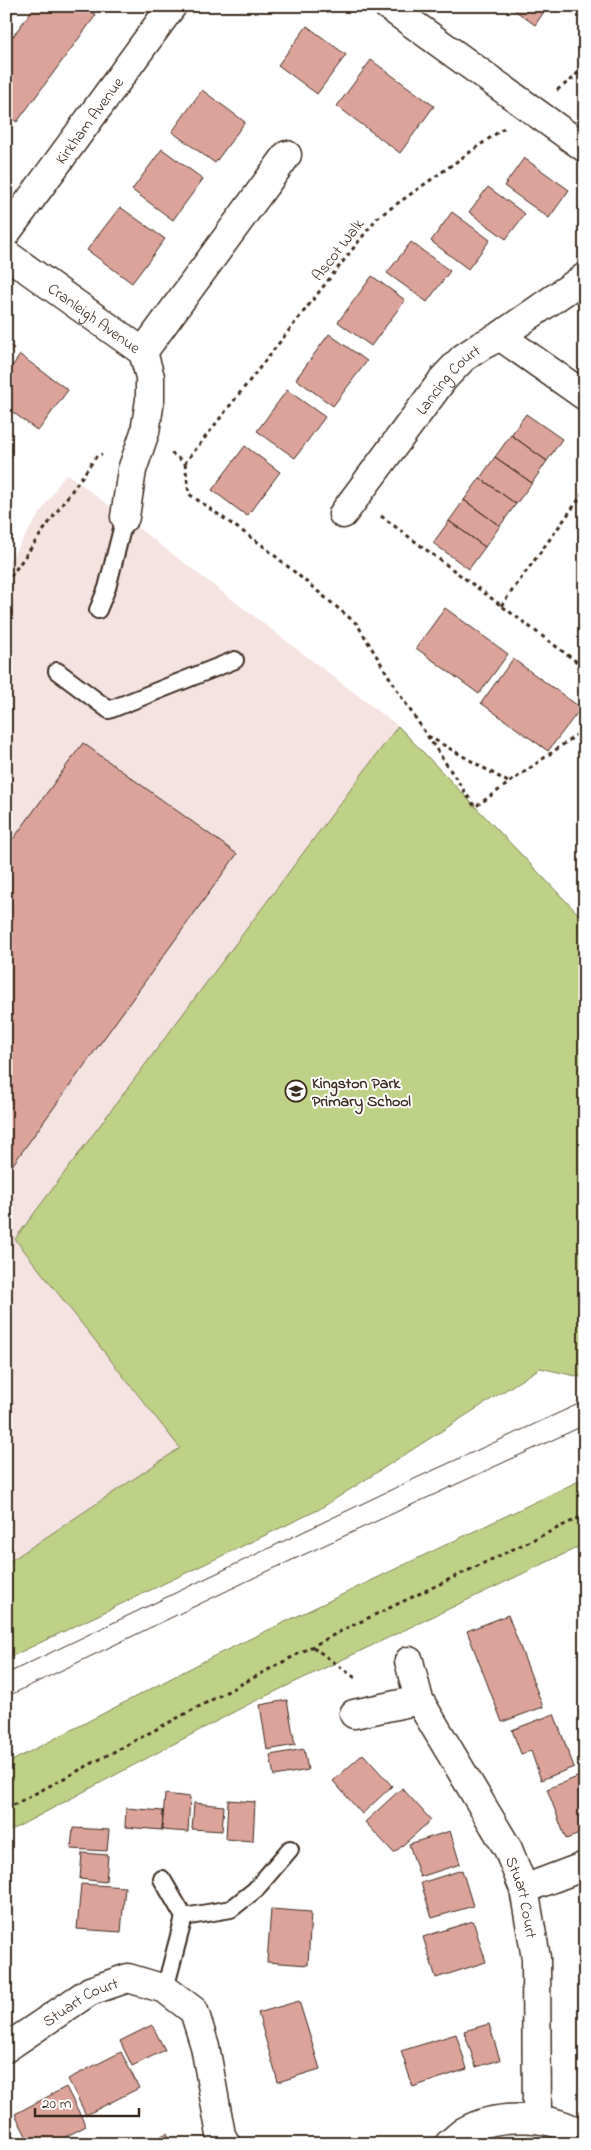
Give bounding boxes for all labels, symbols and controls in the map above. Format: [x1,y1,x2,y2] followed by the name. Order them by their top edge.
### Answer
[50,72,131,170] street label: Kirkham Avenue
[306,213,371,287] street label: Ascot Walk
[42,278,146,361] street label: Cranleigh Avenue
[411,339,486,420] street label: Lancing Court
[312,1072,411,1115] place label: Kingston Park Primary School
[284,1079,308,1103] school or university icon: Kingston Park Primary School
[498,1853,542,1941] street label: Stuart Court
[38,1972,122,2034] street label: Stuart Court
[35,2085,139,2117] scale bar
[42,2093,72,2115] text: 20 m

